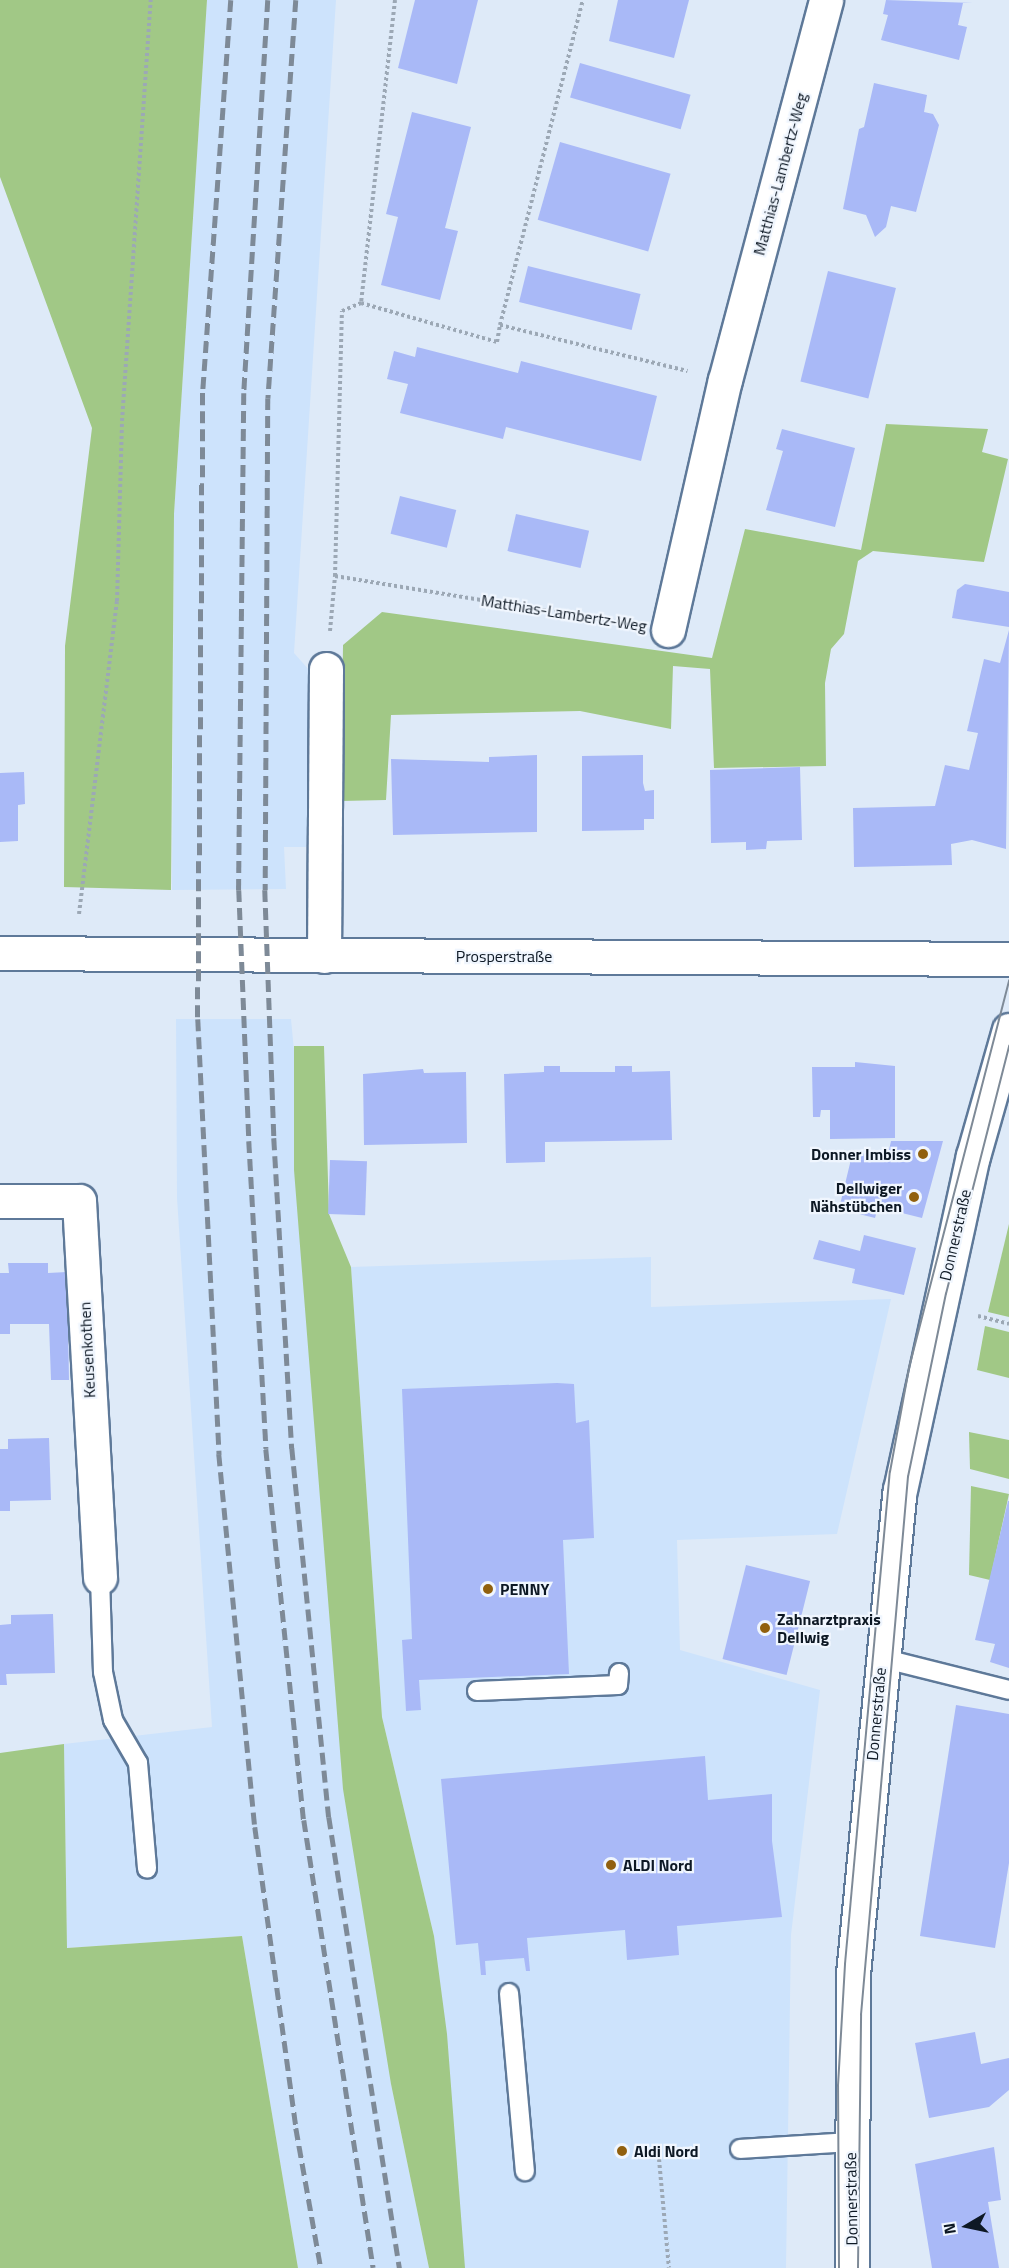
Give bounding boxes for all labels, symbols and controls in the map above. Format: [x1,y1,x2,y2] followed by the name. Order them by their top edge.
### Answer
[749,91,811,257] street label: Matthias-Lambertz-Weg
[480,590,648,636] street label: Matthias-Lambertz-Weg
[456,946,552,966] street label: Prosperstraße
[811,1144,911,1164] place label: Donner Imbiss
[916,1147,930,1161] marker: Donner Imbiss
[810,1178,902,1216] place label: Dellwiger Nähstübchen
[935,1187,975,1283] street label: Donnerstraße
[907,1190,921,1204] marker: Dellwiger Nähstübchen
[75,1301,99,1399] street label: Keusenkothen
[500,1579,549,1599] place label: PENNY
[481,1582,495,1596] marker: PENNY
[777,1609,881,1647] place label: Zahnarztpraxis Dellwig
[758,1621,772,1635] marker: Zahnarztpraxis Dellwig
[862,1667,890,1761] street label: Donnerstraße
[623,1855,693,1875] place label: ALDI Nord
[604,1858,618,1872] marker: ALDI Nord
[634,2141,699,2161] place label: Aldi Nord
[615,2144,629,2158] marker: Aldi Nord
[841,2152,861,2246] street label: Donnerstraße
[937,2196,997,2256] north arrow
[937,2221,962,2236] text: N

